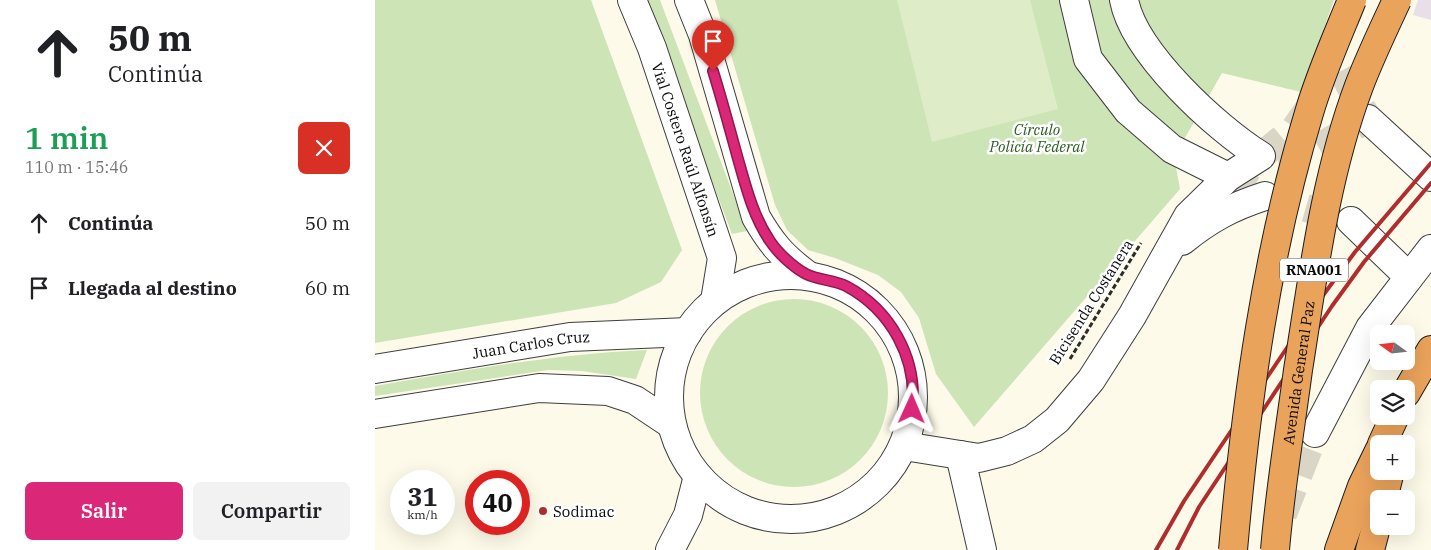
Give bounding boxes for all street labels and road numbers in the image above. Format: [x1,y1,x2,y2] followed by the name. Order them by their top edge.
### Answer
[648,60,724,240] street label: Vial Costero Raúl Alfonsín
[1045,236,1137,368] street label: Bicisenda Costanera
[1280,258,1348,282] road number: RNA001
[1278,299,1318,446] street label: Avenida General Paz
[471,327,590,362] street label: Juan Carlos Cruz

